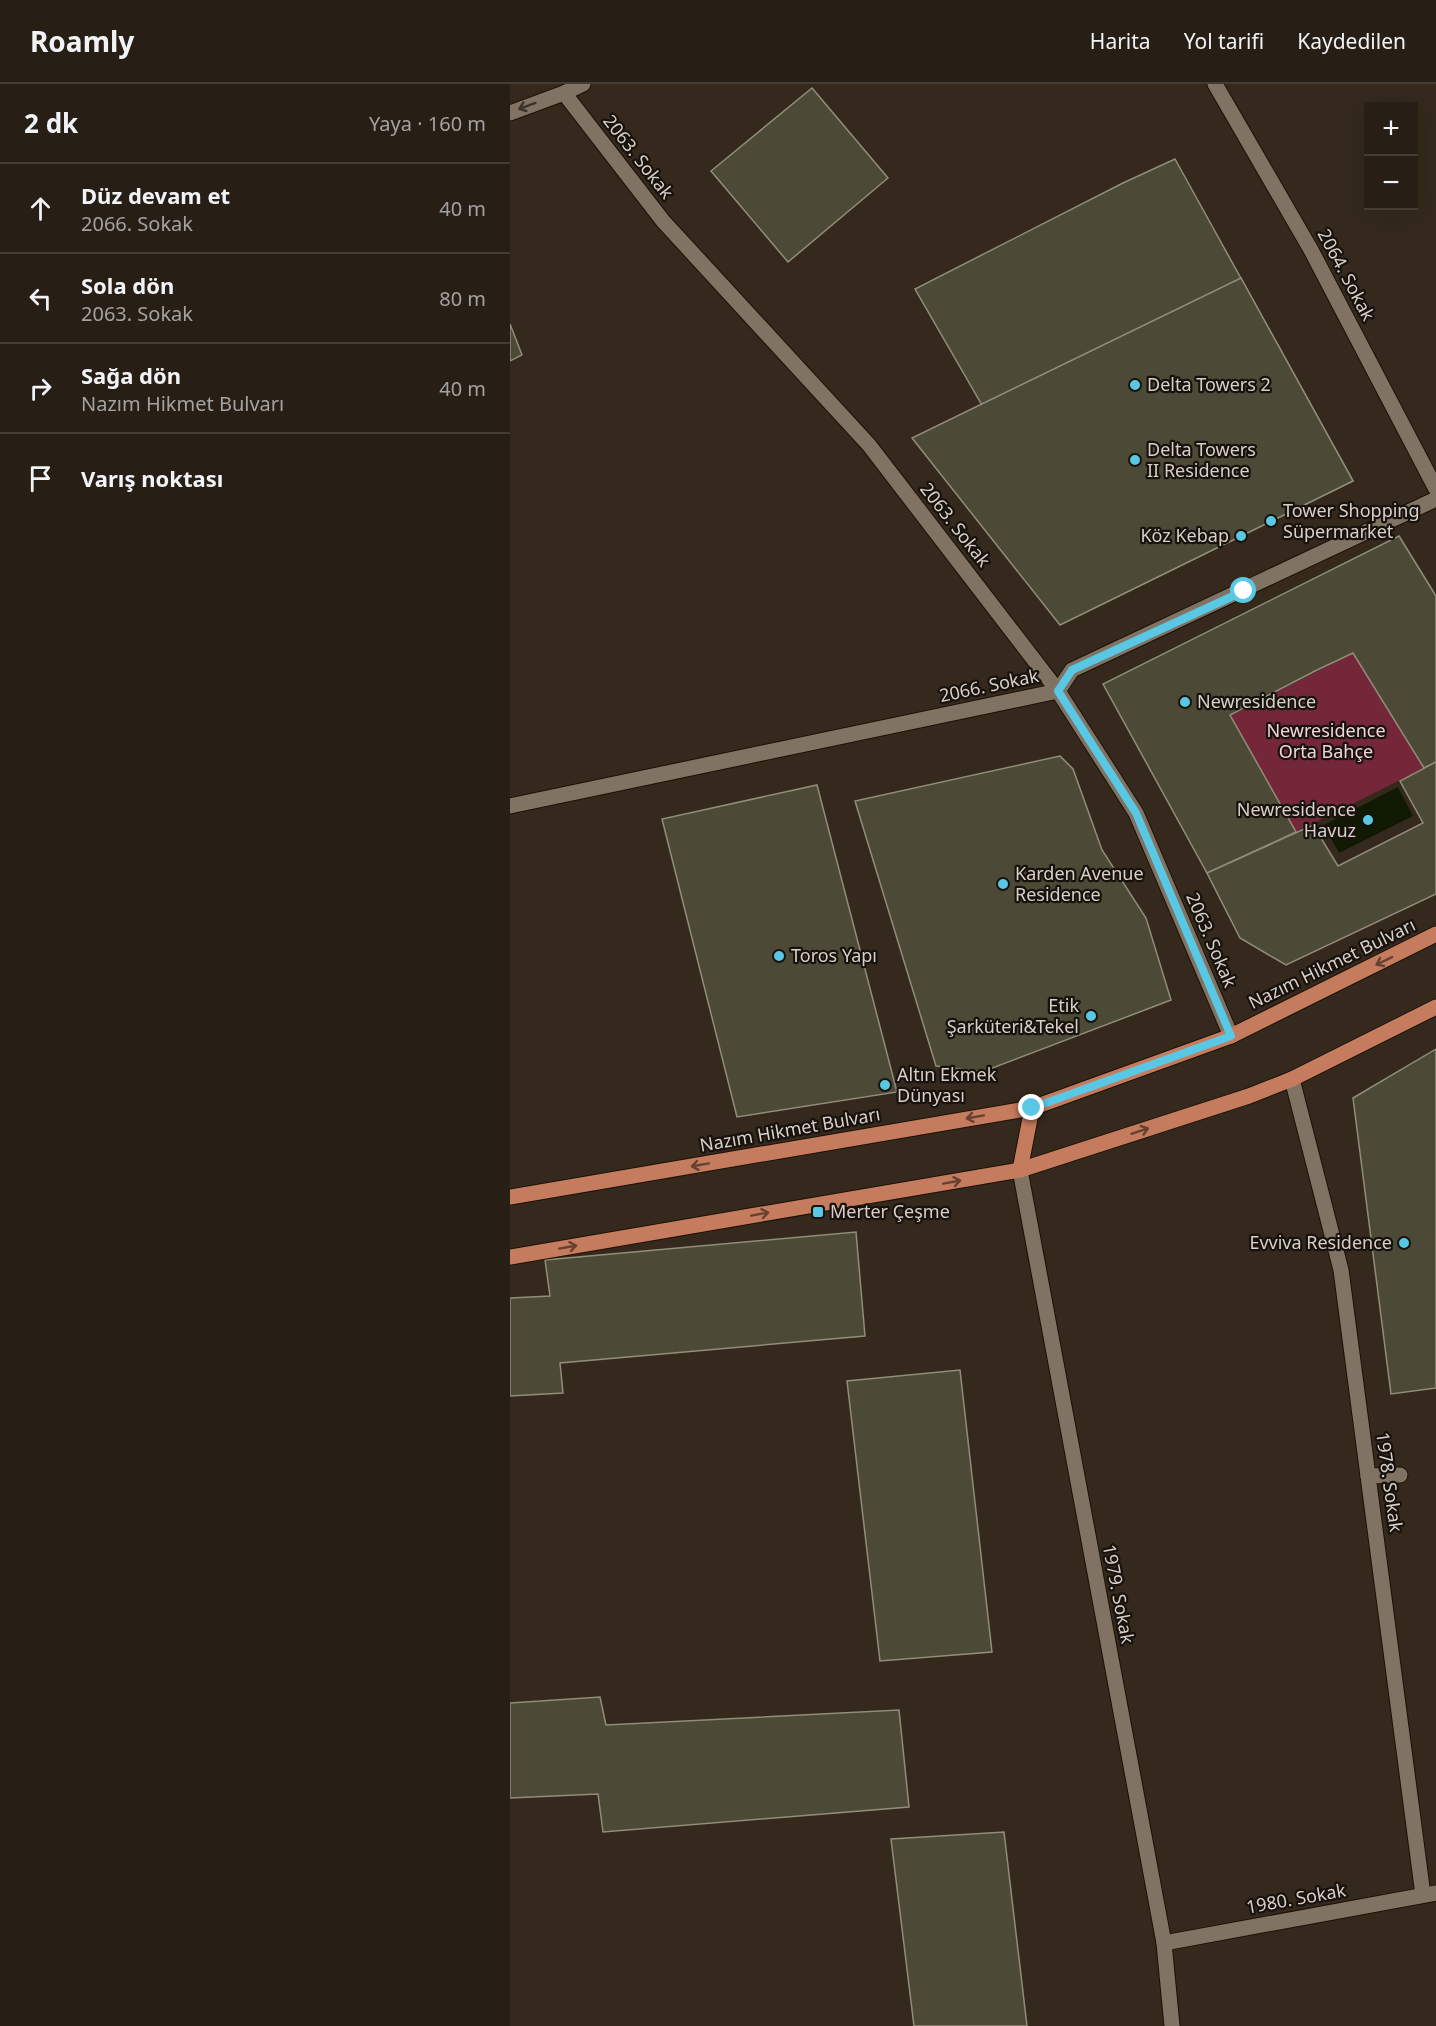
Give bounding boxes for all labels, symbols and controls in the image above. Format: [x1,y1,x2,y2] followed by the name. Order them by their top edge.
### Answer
[30,22,134,60] text: Roamly
[1090,27,1151,55] text: Harita
[1184,27,1264,55] text: Yol tarifi
[1297,27,1406,55] text: Kaydedilen
[518,102,537,113] one-way arrow
[1364,102,1418,210] map controls
[1364,102,1418,156] button: +
[24,105,78,141] text: 2 dk
[598,109,680,204] street label: 2063. Sokak
[369,110,486,137] text: Yaya · 160 m
[1364,156,1418,210] button: −
[81,180,230,210] text: Düz devam et
[24,192,57,225] icon: ahead
[439,195,486,222] text: 40 m
[81,210,193,237] text: 2066. Sokak
[1313,224,1381,325] street label: 2064. Sokak
[81,270,174,300] text: Sola dön
[24,282,57,315] icon: left
[439,285,486,312] text: 80 m
[81,300,193,327] text: 2063. Sokak
[81,360,181,390] text: Sağa dön
[24,372,57,405] icon: right
[1147,372,1271,396] place label: Delta Towers 2
[439,375,486,402] text: 40 m
[1128,378,1142,392] marker: Delta Towers 2
[81,390,284,417] text: Nazım Hikmet Bulvarı
[1147,437,1256,482] place label: Delta Towers II Residence
[1128,453,1142,467] marker: Delta Towers II Residence
[24,462,57,495] icon: arrive
[81,463,223,493] text: Varış noktası
[915,477,997,572] street label: 2063. Sokak
[1283,498,1420,543] place label: Tower Shopping Süpermarket
[1264,514,1278,528] marker: Tower Shopping Süpermarket
[1140,523,1229,547] place label: Köz Kebap
[1234,529,1248,543] marker: Köz Kebap
[1230,577,1256,603] route start
[937,663,1041,707] street label: 2066. Sokak
[1197,689,1316,713] place label: Newresidence
[1178,695,1192,709] marker: Newresidence
[1266,718,1386,763] park label: Newresidence Orta Bahçe
[1237,797,1356,842] place label: Newresidence Havuz
[1361,813,1375,827] marker: Newresidence Havuz
[1015,861,1144,906] place label: Karden Avenue Residence
[996,877,1010,891] marker: Karden Avenue Residence
[1181,889,1243,991] street label: 2063. Sokak
[1244,912,1419,1014] street label: Nazım Hikmet Bulvarı
[791,943,877,967] place label: Toros Yapı
[772,949,786,963] marker: Toros Yapı
[1376,955,1394,967] one-way arrow
[947,993,1079,1038] place label: Etik Şarküteri&Tekel
[1084,1009,1098,1023] marker: Etik Şarküteri&Tekel
[897,1062,997,1107] place label: Altın Ekmek Dünyası
[878,1078,892,1092] marker: Altın Ekmek Dünyası
[1018,1094,1044,1120] route end
[698,1101,882,1157] street label: Nazım Hikmet Bulvarı
[965,1112,985,1123] one-way arrow
[1130,1125,1149,1136] one-way arrow
[690,1160,710,1171] one-way arrow
[942,1176,962,1187] one-way arrow
[830,1199,950,1223] place label: Merter Çeşme
[811,1205,825,1219] marker: Merter Çeşme
[750,1209,769,1220] one-way arrow
[1249,1230,1392,1254] place label: Evviva Residence
[1397,1236,1411,1250] marker: Evviva Residence
[557,1241,577,1252] one-way arrow
[1371,1430,1409,1534] street label: 1978. Sokak
[1098,1542,1140,1646] street label: 1979. Sokak
[1244,1877,1348,1919] street label: 1980. Sokak

